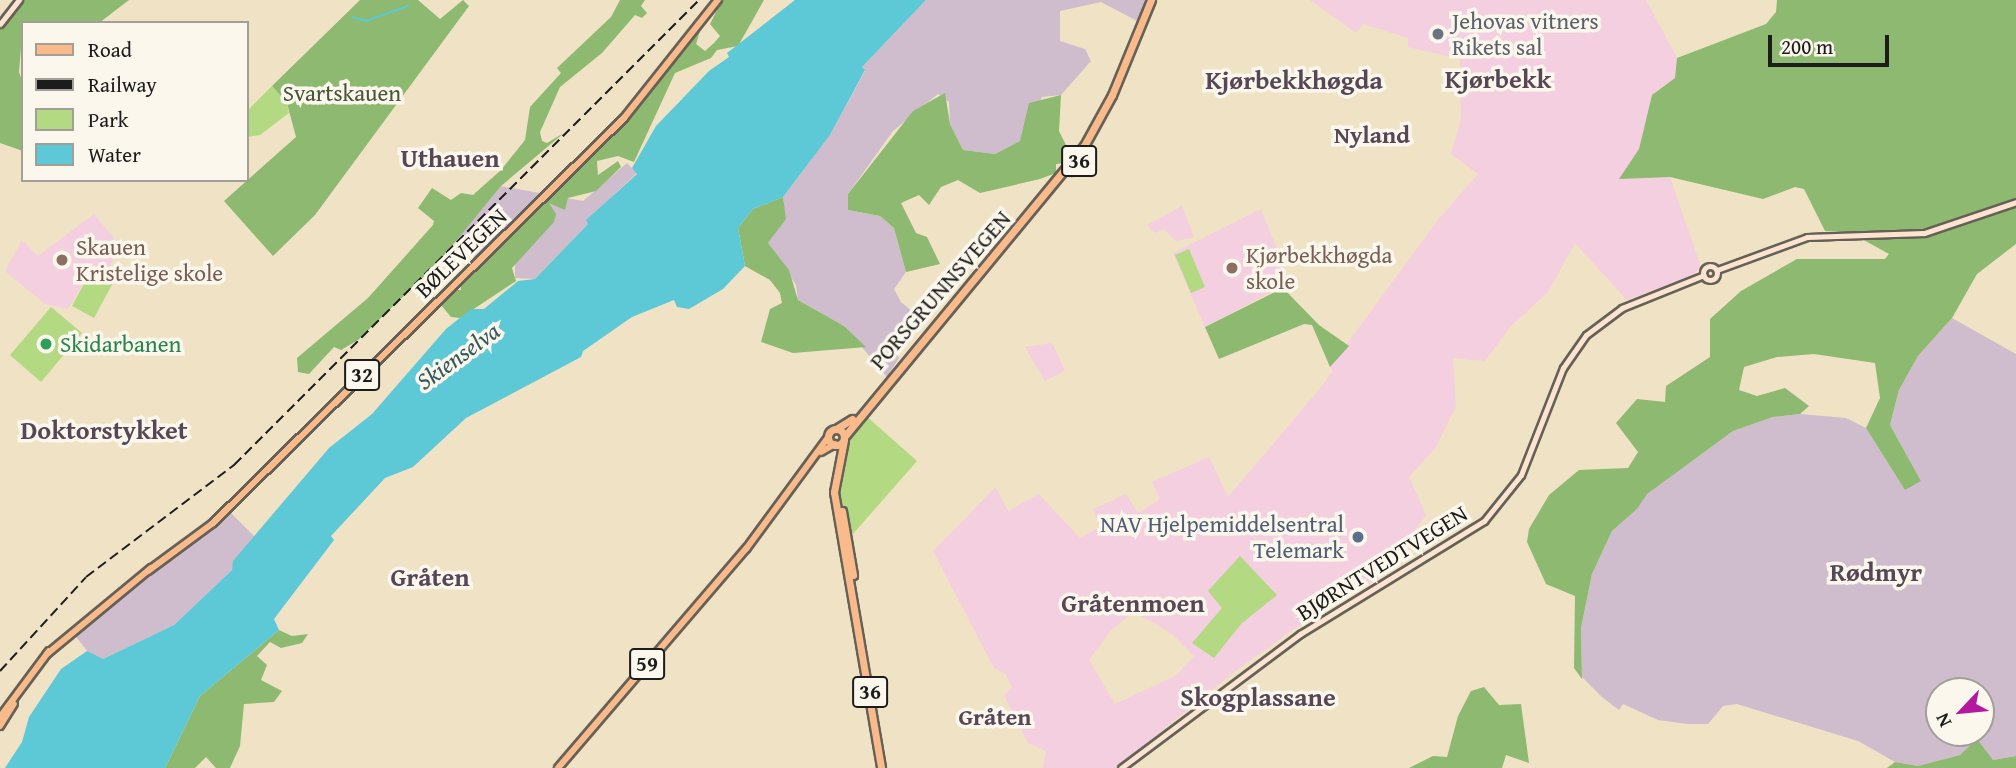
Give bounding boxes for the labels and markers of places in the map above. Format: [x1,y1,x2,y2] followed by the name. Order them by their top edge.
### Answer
[1452,7,1599,61] place label: Jehovas vitners Rikets sal
[1430,26,1446,42] marker: Jehovas vitners Rikets sal
[76,233,223,287] place label: Skauen Kristelige skole
[1246,241,1392,295] place label: Kjørbekkhøgda skole
[54,252,70,268] marker: Skauen Kristelige skole
[1224,260,1240,276] marker: Kjørbekkhøgda skole
[60,330,181,358] place label: Skidarbanen
[38,336,54,352] marker: Skidarbanen
[1100,510,1344,564] place label: NAV Hjelpemiddelsentral Telemark
[1350,529,1366,545] marker: NAV Hjelpemiddelsentral Telemark

